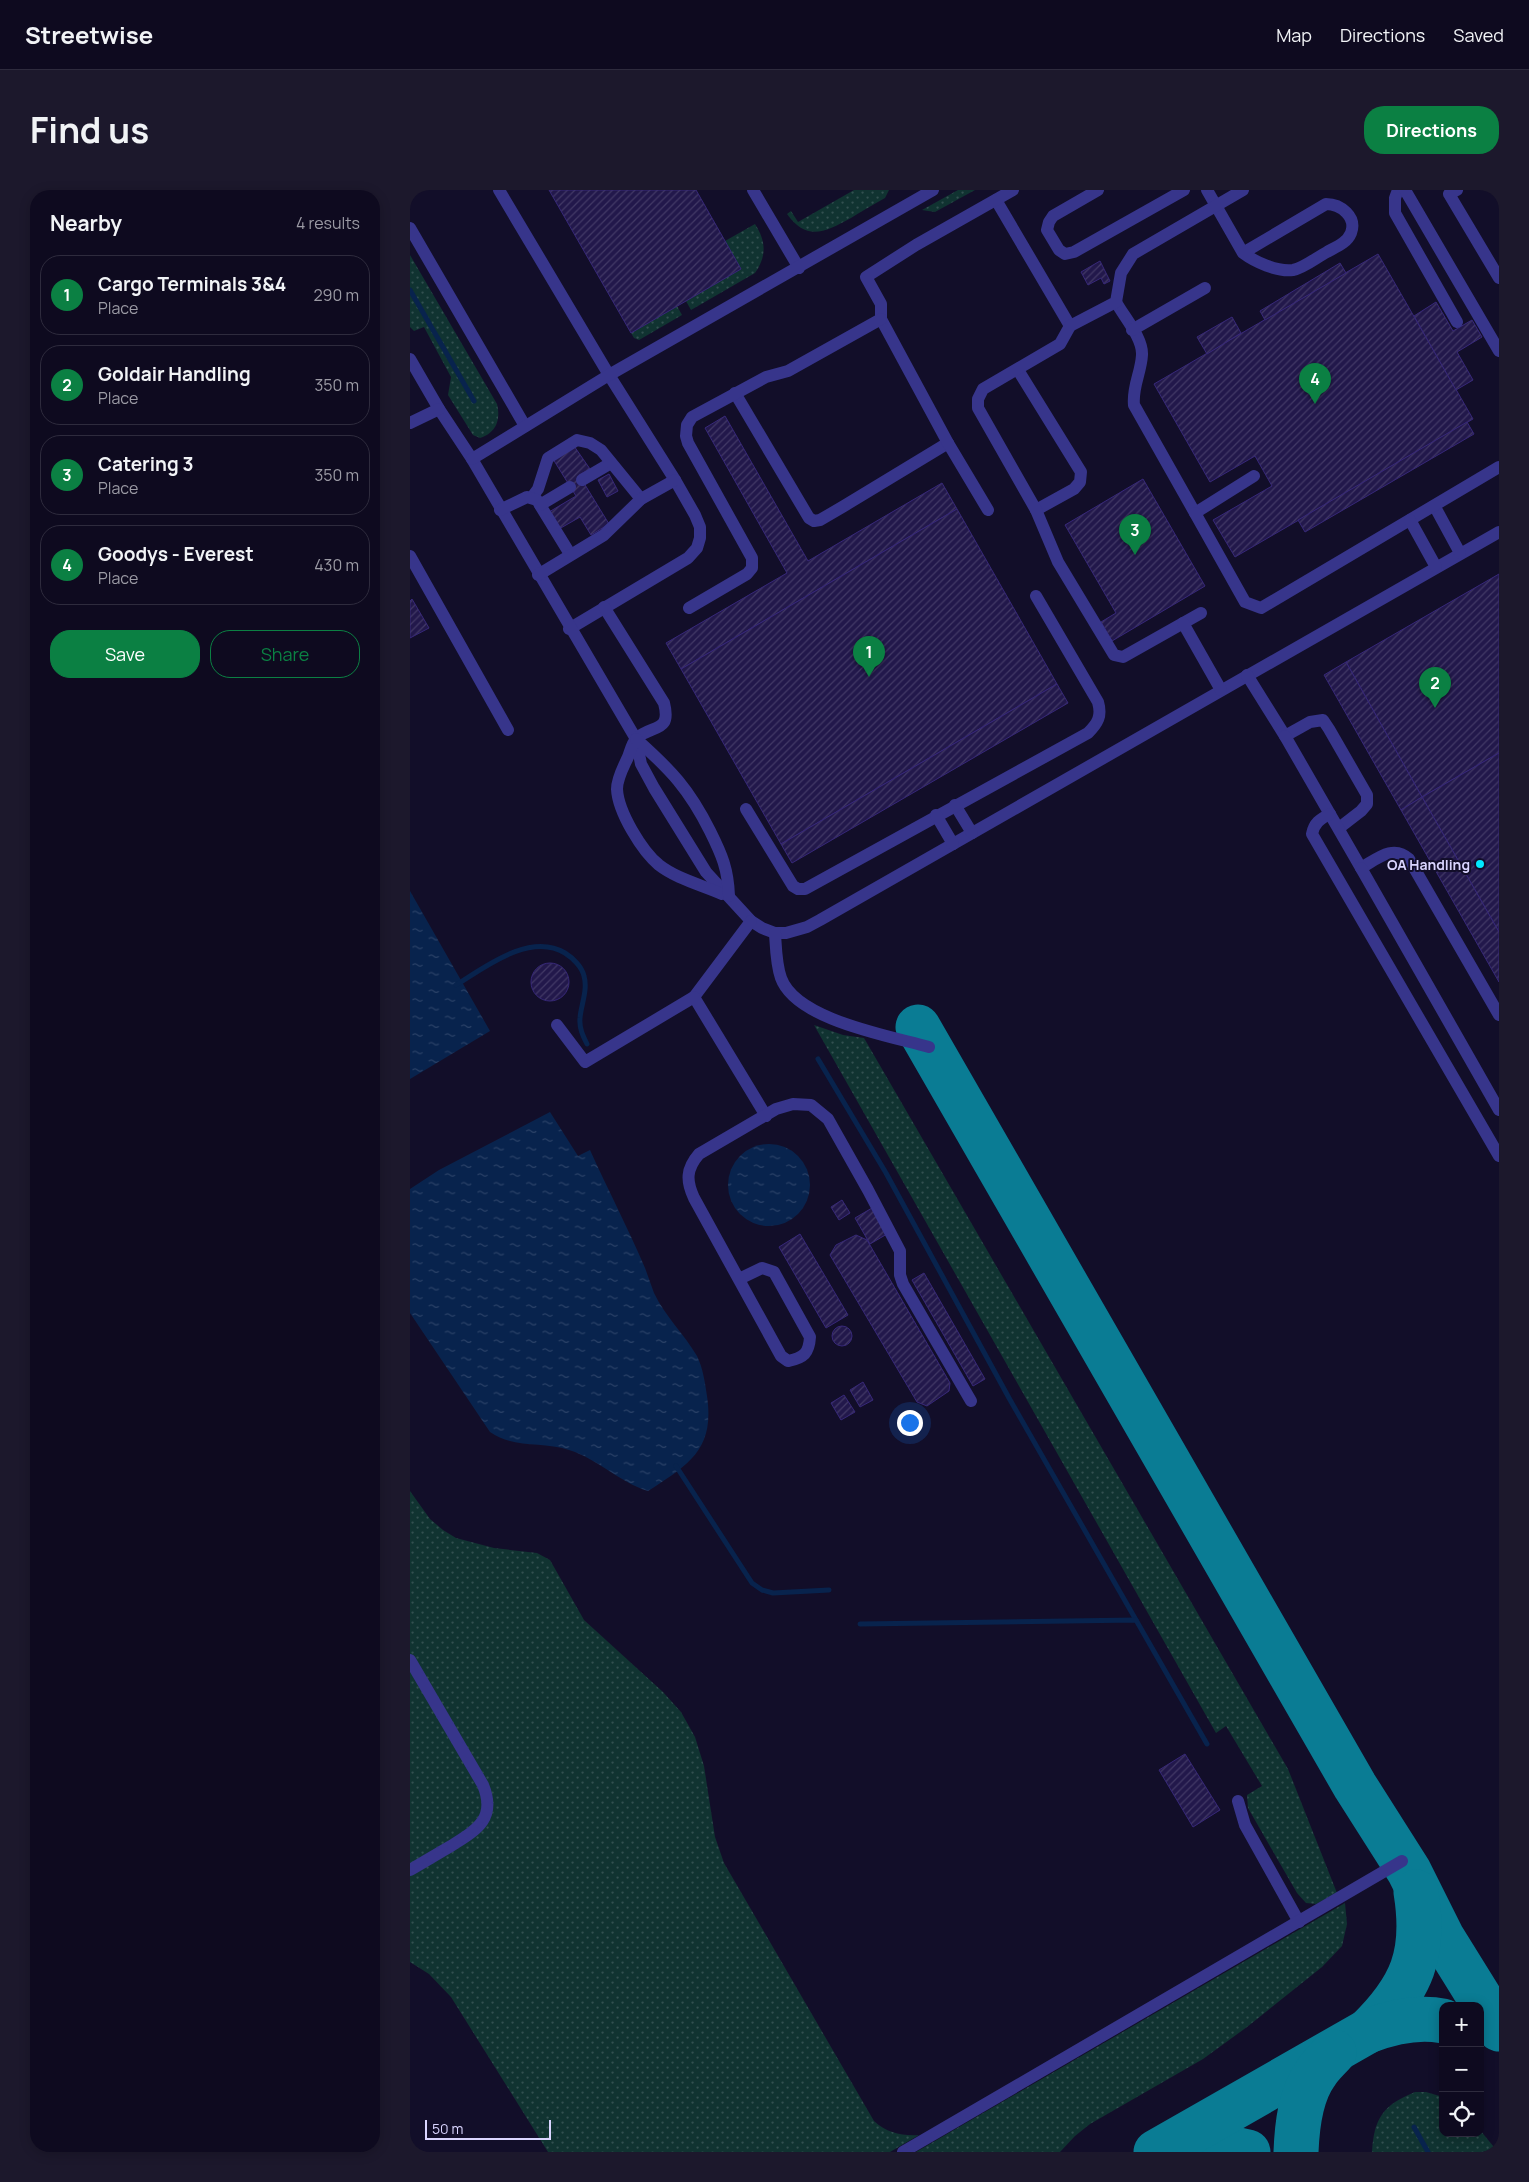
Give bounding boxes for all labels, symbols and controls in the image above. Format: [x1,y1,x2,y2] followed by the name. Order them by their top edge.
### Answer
[25,18,153,51] text: Streetwise
[1276,23,1312,47] text: Map
[1340,23,1425,47] text: Directions
[1453,23,1504,47] text: Saved
[30,106,149,154] text: Find us
[1364,106,1499,154] button: Directions
[50,209,122,237] text: Nearby
[296,212,360,234] text: 4 results
[98,271,286,297] text: Cargo Terminals 3&4
[63,284,71,306] text: 1
[313,284,359,306] text: 290 m
[98,297,138,319] text: Place
[98,361,251,387] text: Goldair Handling
[1299,363,1331,404] pin: 4
[62,374,72,396] text: 2
[314,374,359,396] text: 350 m
[98,387,138,409] text: Place
[98,451,193,477] text: Catering 3
[62,464,72,486] text: 3
[314,464,359,486] text: 350 m
[98,477,138,499] text: Place
[1119,514,1151,555] pin: 3
[98,541,254,567] text: Goodys - Everest
[62,554,72,576] text: 4
[314,554,359,576] text: 430 m
[98,567,138,589] text: Place
[50,630,200,678] button: Save
[210,630,360,678] button: Share
[853,636,885,677] pin: 1
[1419,667,1451,708] pin: 2
[1387,855,1470,874] place label: OA Handling
[1474,858,1486,870] marker: OA Handling
[897,1410,923,1436] your location
[1439,2002,1484,2137] map controls
[1439,2002,1484,2047] button: +
[1439,2047,1484,2092] button: −
[1439,2092,1484,2137] button: locate
[425,2117,551,2140] scale bar
[432,2119,463,2138] text: 50 m

